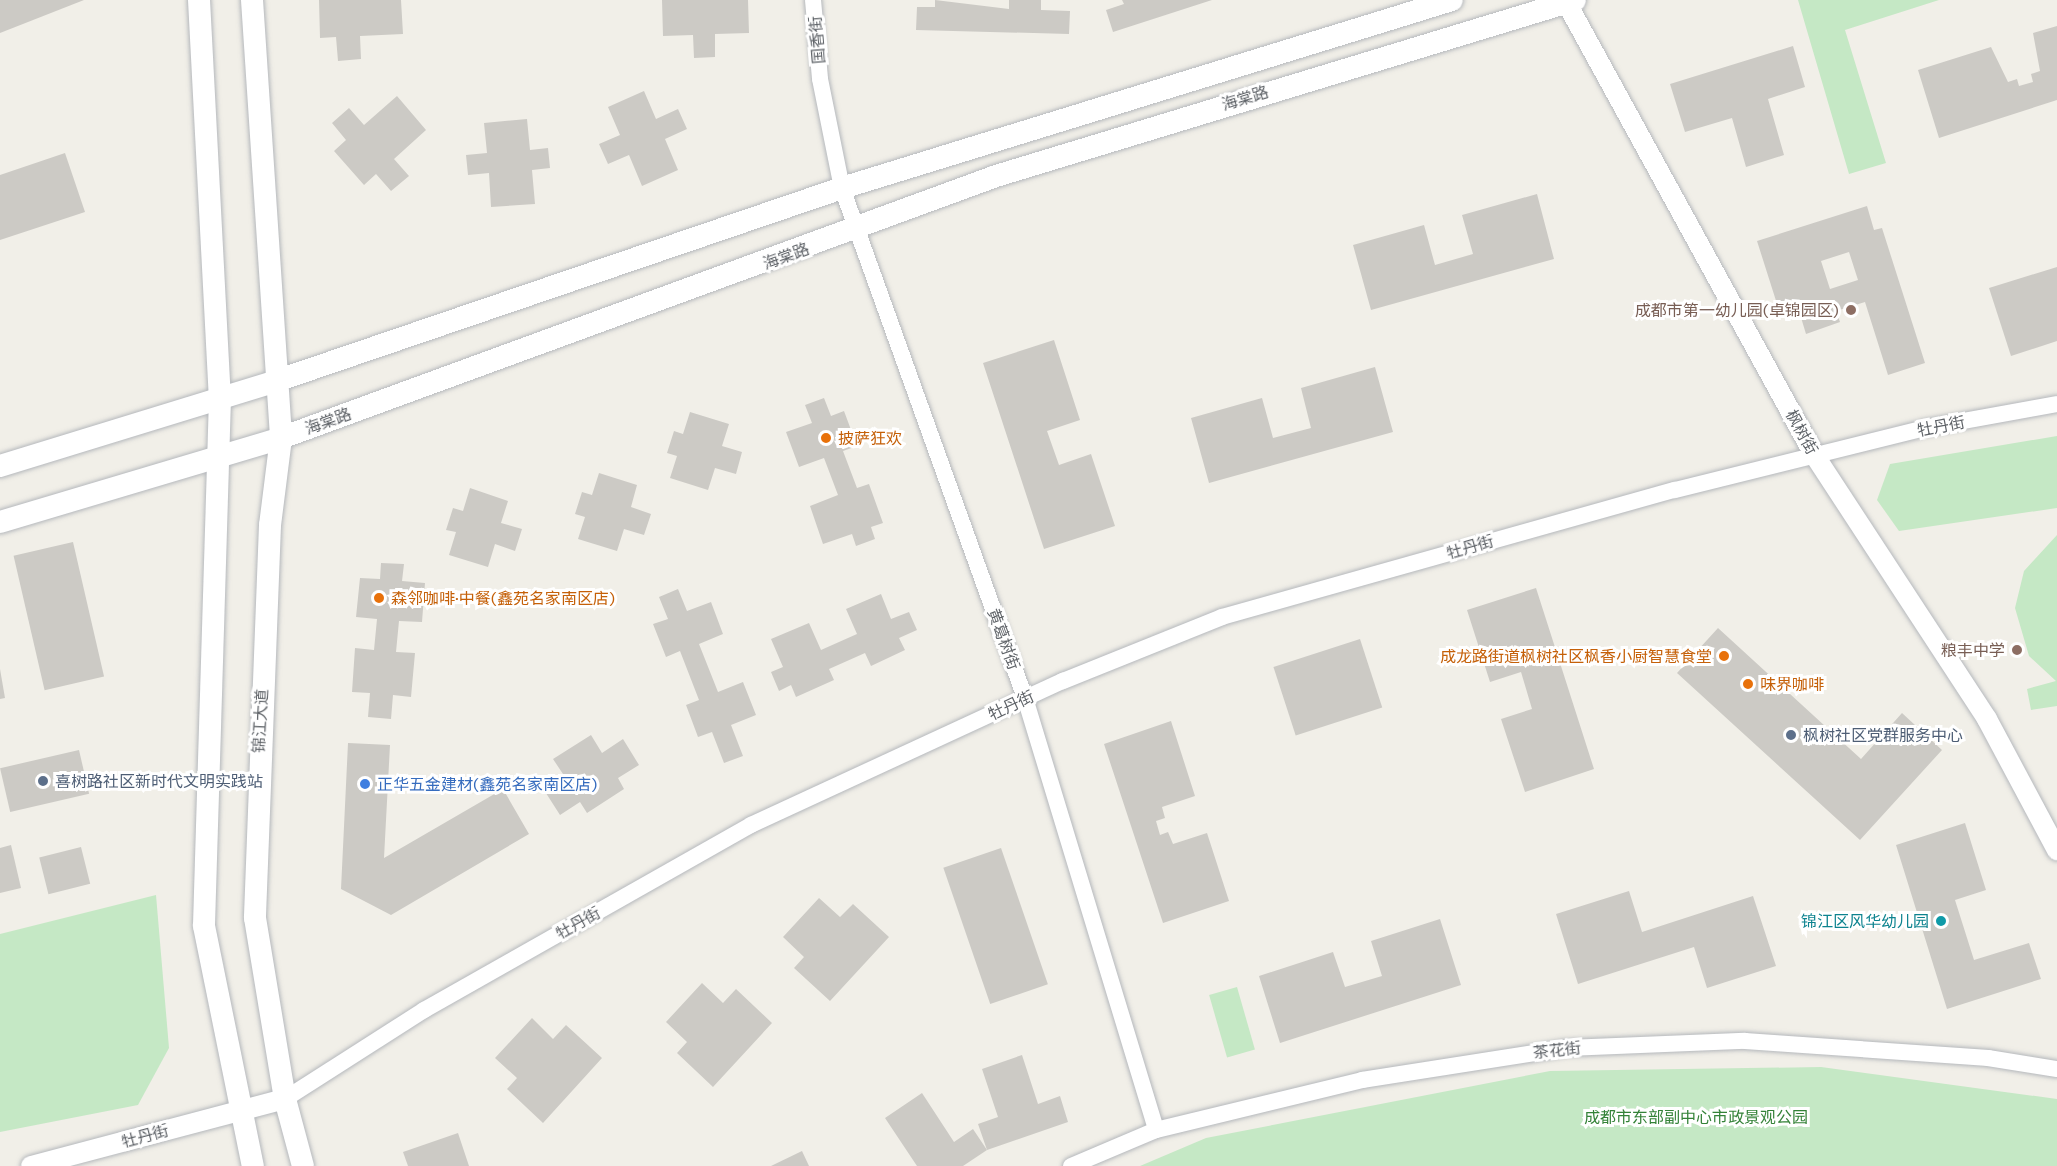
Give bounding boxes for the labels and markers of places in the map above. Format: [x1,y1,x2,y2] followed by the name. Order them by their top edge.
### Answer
[1635,300,1839,320] place label: 成都市第一幼儿园(卓锦园区)
[1844,303,1858,317] marker: 成都市第一幼儿园(卓锦园区)
[838,428,902,448] place label: 披萨狂欢
[819,431,833,445] marker: 披萨狂欢
[391,588,615,608] place label: 森邻咖啡·中餐(鑫苑名家南区店)
[372,591,386,605] marker: 森邻咖啡·中餐(鑫苑名家南区店)
[1941,640,2005,660] place label: 粮丰中学
[2010,643,2024,657] marker: 粮丰中学
[1440,646,1712,666] place label: 成龙路街道枫树社区枫香小厨智慧食堂
[1717,649,1731,663] marker: 成龙路街道枫树社区枫香小厨智慧食堂
[1760,674,1824,694] place label: 味界咖啡
[1741,677,1755,691] marker: 味界咖啡
[1803,725,1963,745] place label: 枫树社区党群服务中心
[1784,728,1798,742] marker: 枫树社区党群服务中心
[55,771,263,791] place label: 喜树路社区新时代文明实践站
[36,774,50,788] marker: 喜树路社区新时代文明实践站
[377,774,597,794] place label: 正华五金建材(鑫苑名家南区店)
[358,777,372,791] marker: 正华五金建材(鑫苑名家南区店)
[1801,911,1929,931] place label: 锦江区风华幼儿园
[1934,914,1948,928] marker: 锦江区风华幼儿园

